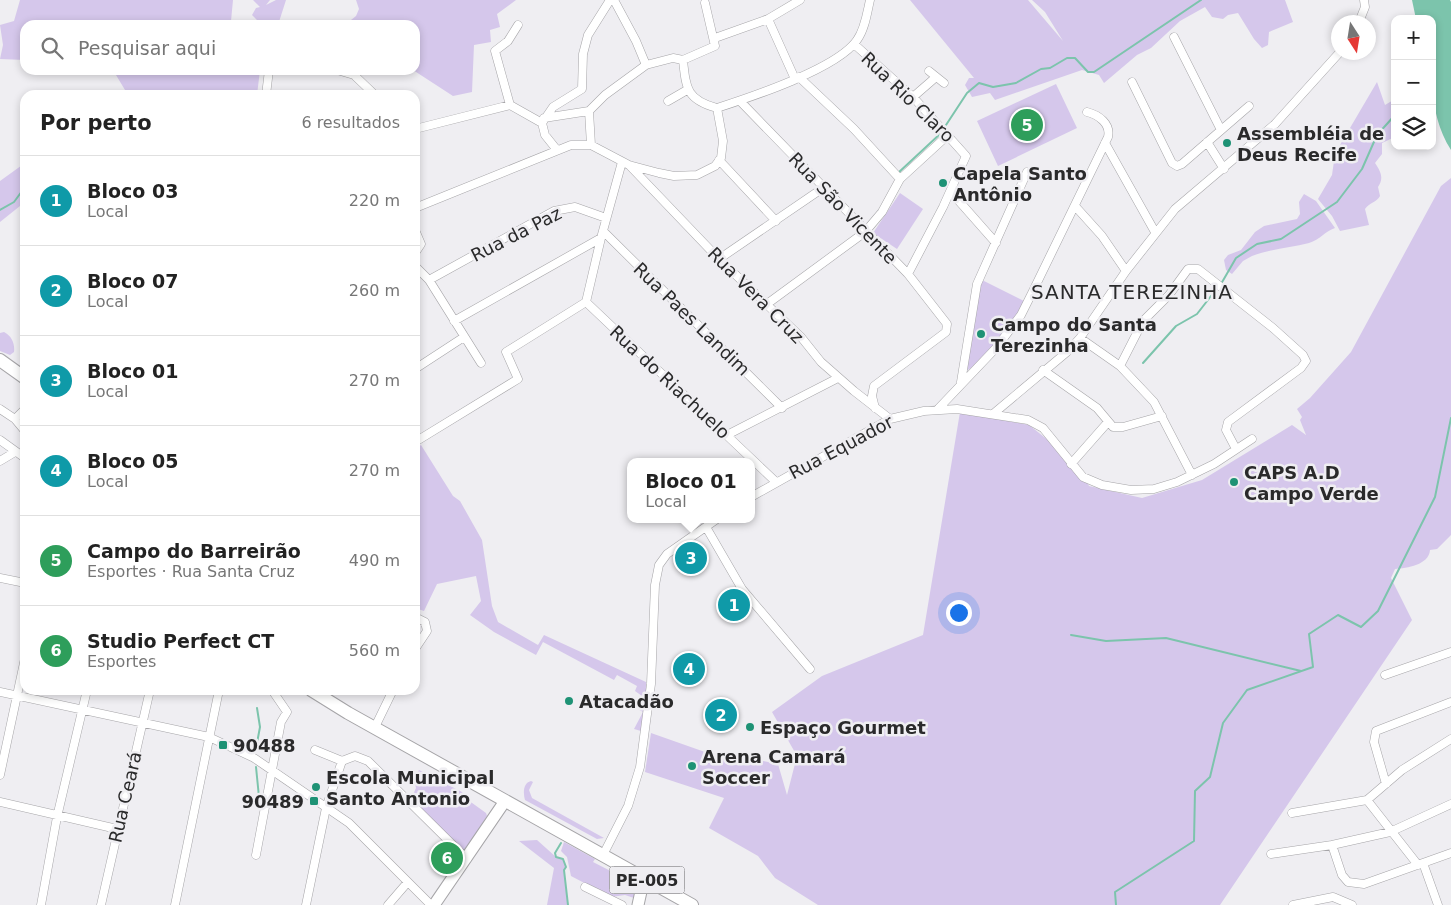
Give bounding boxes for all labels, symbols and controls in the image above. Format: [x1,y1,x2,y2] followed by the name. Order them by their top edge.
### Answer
[1331,15,1376,60] north arrow
[1391,15,1436,150] map controls
[1391,15,1436,60] button: +
[20,20,420,75] search box
[38,34,66,62] icon: search
[78,37,216,59] text: Pesquisar aqui
[857,48,959,146] street label: Rua Rio Claro
[1391,60,1436,105] button: −
[1391,105,1436,150] button: layers
[1011,106,1043,144] pin: 5
[40,111,152,135] text: Por perto
[301,113,400,132] text: 6 resultados
[1237,123,1384,165] place label: Assembléia de Deus Recife
[1221,137,1233,149] marker: Assembléia de Deus Recife
[785,148,901,268] street label: Rua São Vicente
[953,163,1087,205] place label: Capela Santo Antônio
[937,177,949,189] marker: Capela Santo Antônio
[87,180,178,202] text: Bloco 03
[50,191,62,210] text: 1
[349,191,400,210] text: 220 m
[87,202,128,221] text: Local
[467,202,565,266] street label: Rua da Paz
[704,243,808,347] street label: Rua Vera Cruz
[629,258,755,380] street label: Rua Paes Landim
[87,270,178,292] text: Bloco 07
[1031,280,1233,304] district label: SANTA TEREZINHA
[50,281,62,300] text: 2
[349,281,400,300] text: 260 m
[87,292,128,311] text: Local
[991,314,1157,356] place label: Campo do Santa Terezinha
[606,321,734,443] street label: Rua do Riachuelo
[975,328,987,340] marker: Campo do Santa Terezinha
[87,360,178,382] text: Bloco 01
[50,371,62,390] text: 3
[349,371,400,390] text: 270 m
[87,382,128,401] text: Local
[785,410,897,483] street label: Rua Equador
[87,450,178,472] text: Bloco 05
[627,458,755,523] popup
[50,461,62,480] text: 4
[349,461,400,480] text: 270 m
[1244,462,1379,504] place label: CAPS A.D Campo Verde
[645,470,737,492] text: Bloco 01
[87,472,128,491] text: Local
[1228,476,1240,488] marker: CAPS A.D Campo Verde
[645,492,687,511] text: Local
[675,539,707,577] pin: 3
[87,540,301,562] text: Campo do Barreirão
[50,551,62,570] text: 5
[349,551,400,570] text: 490 m
[87,562,295,581] text: Esportes · Rua Santa Cruz
[718,586,750,624] pin: 1
[946,600,972,626] your location
[87,630,274,652] text: Studio Perfect CT
[50,641,62,660] text: 6
[349,641,400,660] text: 560 m
[673,650,705,688] pin: 4
[87,652,156,671] text: Esportes
[579,691,674,712] place label: Atacadão
[563,695,575,707] marker: Atacadão
[705,696,737,734] pin: 2
[760,717,926,738] place label: Espaço Gourmet
[744,721,756,733] marker: Espaço Gourmet
[233,735,296,756] place label: 90488
[217,739,229,751] marker: 90488
[702,746,846,788] place label: Arena Camará Soccer
[104,749,146,845] street label: Rua Ceará
[686,760,698,772] marker: Arena Camará Soccer
[326,767,494,809] place label: Escola Municipal Santo Antonio
[310,781,322,793] marker: Escola Municipal Santo Antonio
[241,791,304,812] place label: 90489
[308,795,320,807] marker: 90489
[431,839,463,877] pin: 6
[610,866,684,894] road number: PE-005

